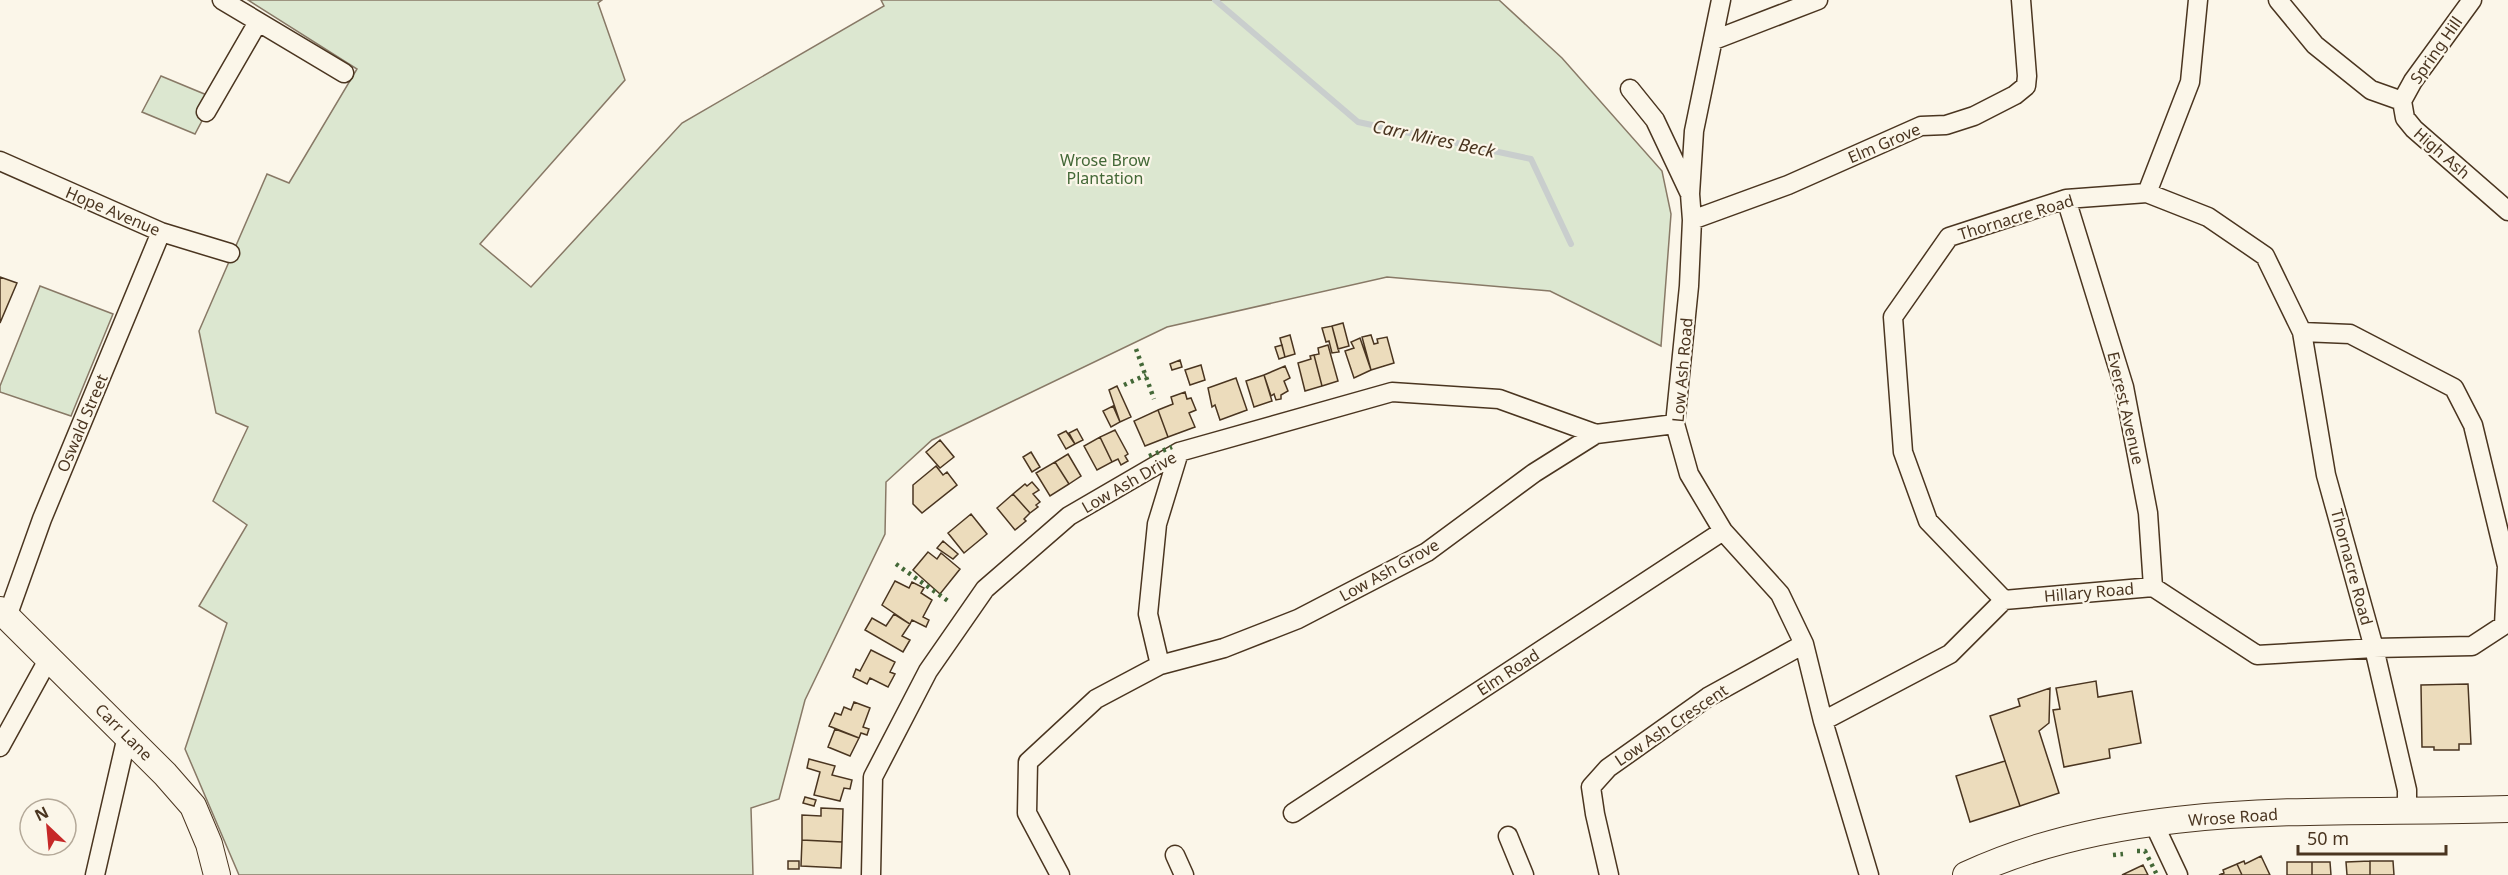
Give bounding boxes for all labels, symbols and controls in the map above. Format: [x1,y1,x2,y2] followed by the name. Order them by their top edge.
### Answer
[2405,12,2467,88] street label: Spring Hill
[1371,113,1499,163] water label: Carr Mires Beck
[1844,118,1924,168] street label: Elm Grove
[2409,123,2475,183] street label: High Ash
[1060,149,1150,189] park label: Wrose Brow Plantation
[62,181,164,241] street label: Hope Avenue
[1956,189,2076,245] street label: Thornacre Road
[1666,317,1698,423] street label: Low Ash Road
[2102,349,2150,467] street label: Everest Avenue
[51,370,113,475] street label: Oswald Street
[1078,446,1180,518] street label: Low Ash Drive
[2326,506,2378,628] street label: Thornacre Road
[1335,534,1443,606] street label: Low Ash Grove
[2043,577,2135,607] street label: Hillary Road
[1472,644,1544,700] street label: Elm Road
[1610,679,1732,771] street label: Low Ash Crescent
[91,699,157,765] street label: Carr Lane
[18,797,78,857] north arrow
[31,801,52,826] text: N
[2187,803,2279,831] street label: Wrose Road
[2298,818,2446,856] scale bar
[2307,826,2349,850] text: 50 m

